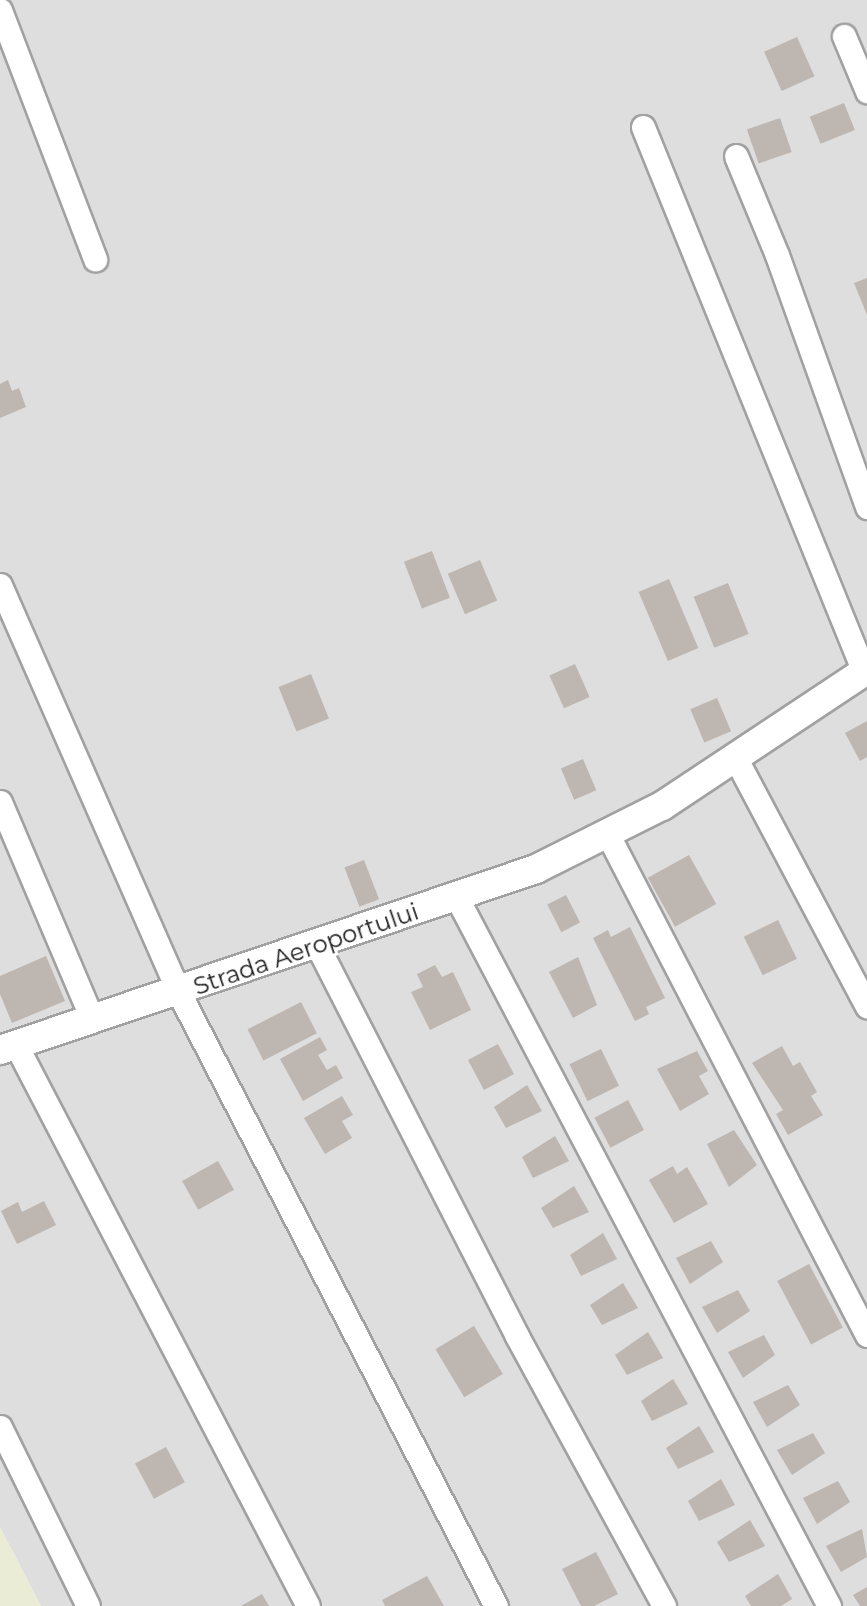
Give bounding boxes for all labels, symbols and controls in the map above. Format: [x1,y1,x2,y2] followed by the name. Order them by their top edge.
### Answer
[190,897,422,1001] street label: Strada Aeroportului

